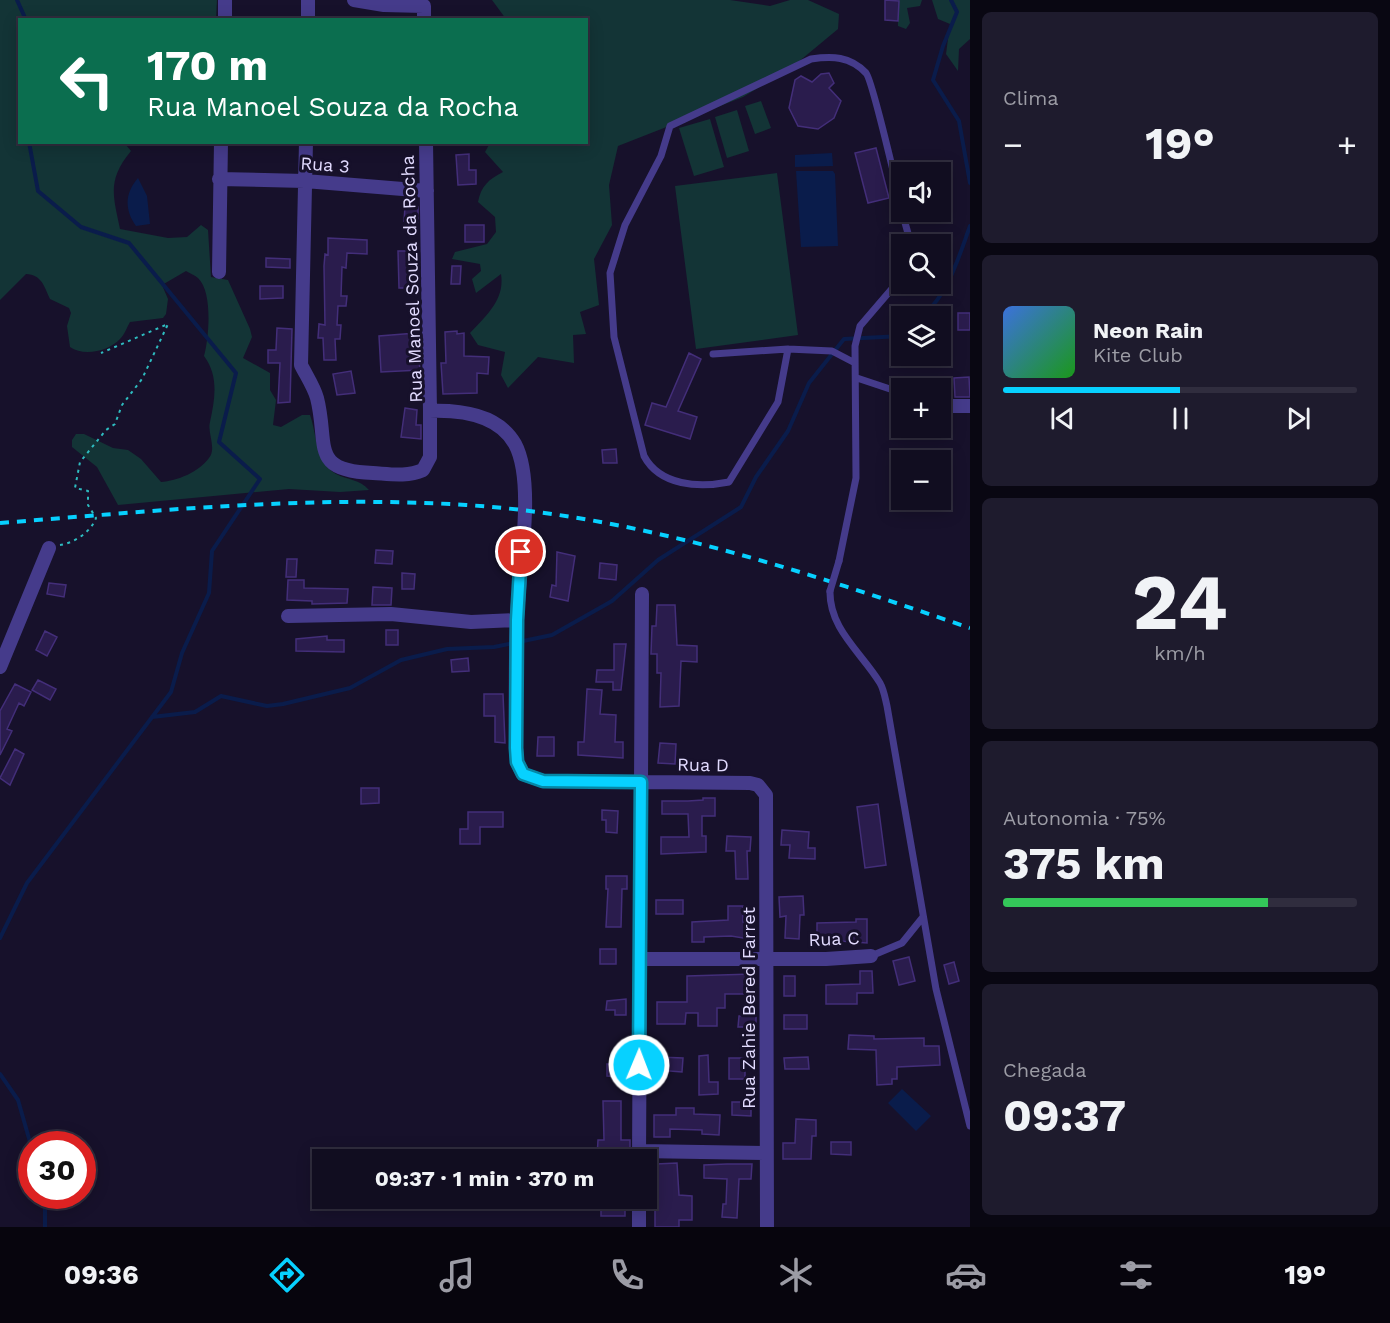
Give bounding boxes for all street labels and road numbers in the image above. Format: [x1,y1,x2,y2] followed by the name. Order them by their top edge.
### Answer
[300,152,350,177] street label: Rua 3
[397,155,426,403] street label: Rua Manoel Souza da Rocha
[677,754,729,775] street label: Rua D
[738,907,759,1109] street label: Rua Zahie Bered Farret
[808,927,860,950] street label: Rua C

